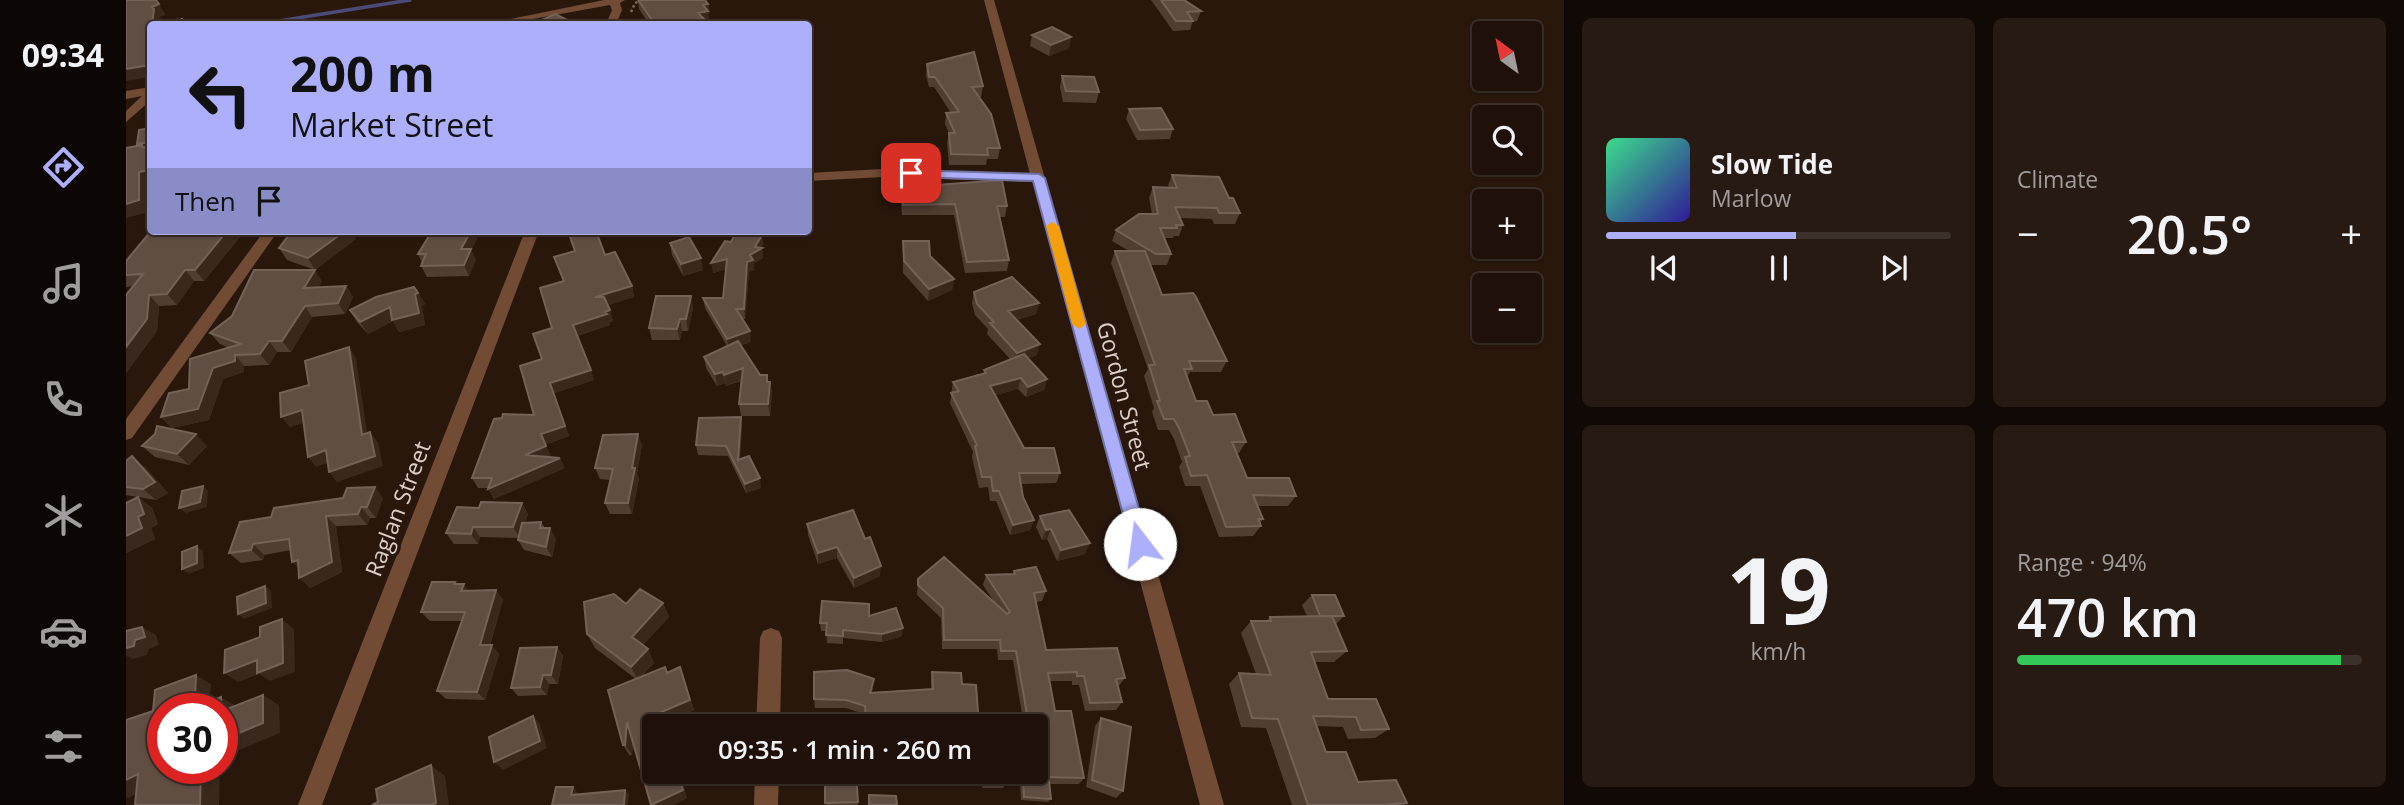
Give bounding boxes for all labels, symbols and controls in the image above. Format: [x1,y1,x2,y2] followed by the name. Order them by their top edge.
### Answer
[1472,21,1542,91] north arrow
[1472,21,1542,343] map controls
[22,33,104,76] text: 09:34
[290,40,435,106] text: 200 m
[175,49,266,140] icon: left
[290,103,494,146] text: Market Street
[1472,105,1542,175] button: search
[39,143,88,192] icon: directions
[881,143,941,203] pin
[1711,146,1833,182] text: Slow Tide
[892,154,930,192] icon: arrive
[2017,163,2098,195] text: Climate
[250,182,288,220] icon: arrive
[1711,182,1791,214] text: Marlow
[175,183,236,219] text: Then
[1472,189,1542,259] button: +
[2127,198,2252,269] text: 20.5°
[2017,207,2039,259] text: −
[2340,207,2362,259] text: +
[1645,249,1683,287] icon: previous
[1760,249,1798,287] icon: pause
[1875,249,1913,287] icon: next
[39,259,88,308] icon: music
[1472,273,1542,343] button: −
[1090,318,1160,473] street label: Gordon Street
[39,375,88,424] icon: phone
[357,436,438,581] street label: Raglan Street
[39,491,88,540] icon: climate
[1103,507,1177,581] position arrow
[1726,527,1831,651] text: 19
[2017,546,2147,578] text: Range · 94%
[2017,581,2199,652] text: 470 km
[39,607,88,656] icon: car
[1751,635,1806,667] text: km/h
[147,693,238,784] speed limit sign: 30
[39,722,88,771] icon: filters
[718,731,972,767] text: 09:35 · 1 min · 260 m

